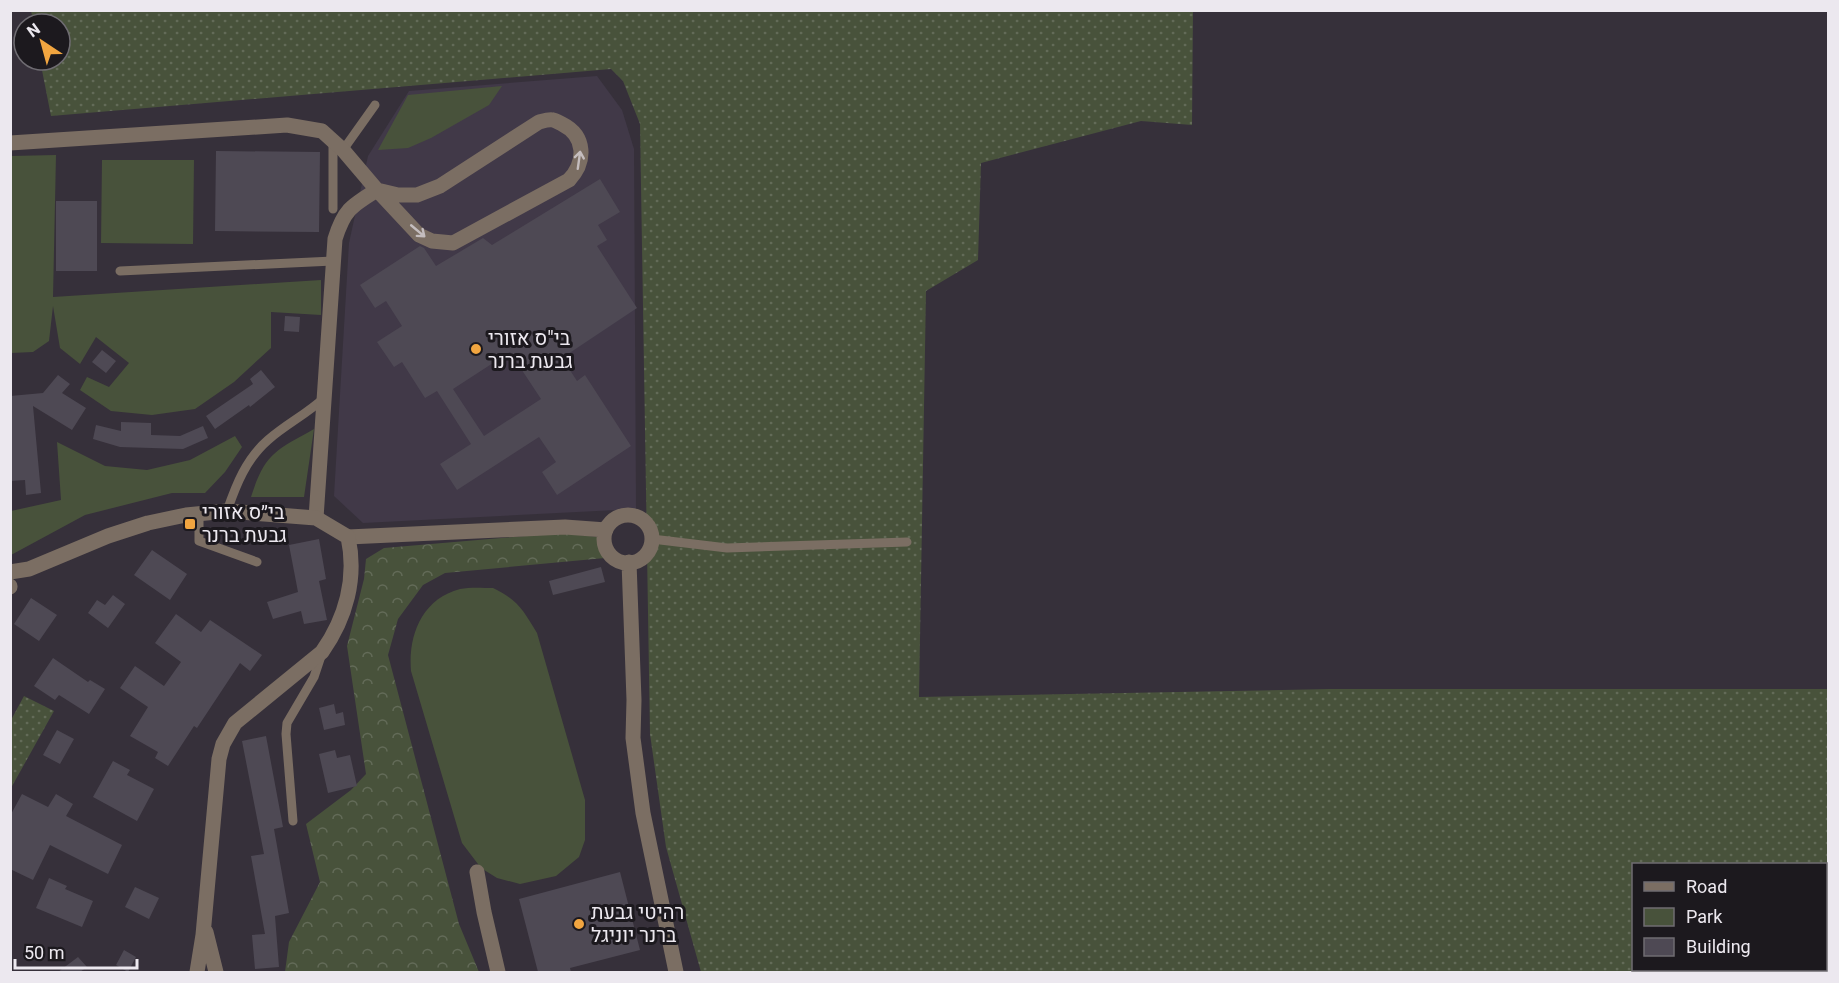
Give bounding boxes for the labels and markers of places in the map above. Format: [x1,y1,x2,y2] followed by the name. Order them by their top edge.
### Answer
[488,324,573,376] place label: בי"ס אזורי גבעת ברנר
[469,342,483,356] marker: בי"ס אזורי גבעת ברנר
[202,498,287,550] place label: בי״ס אזורי גבעת ברנר
[183,517,197,531] marker: בי״ס אזורי גבעת ברנר
[591,898,684,950] place label: רהיטי גבעת ברנר יוניגל
[572,917,586,931] marker: רהיטי גבעת ברנר יוניגל

